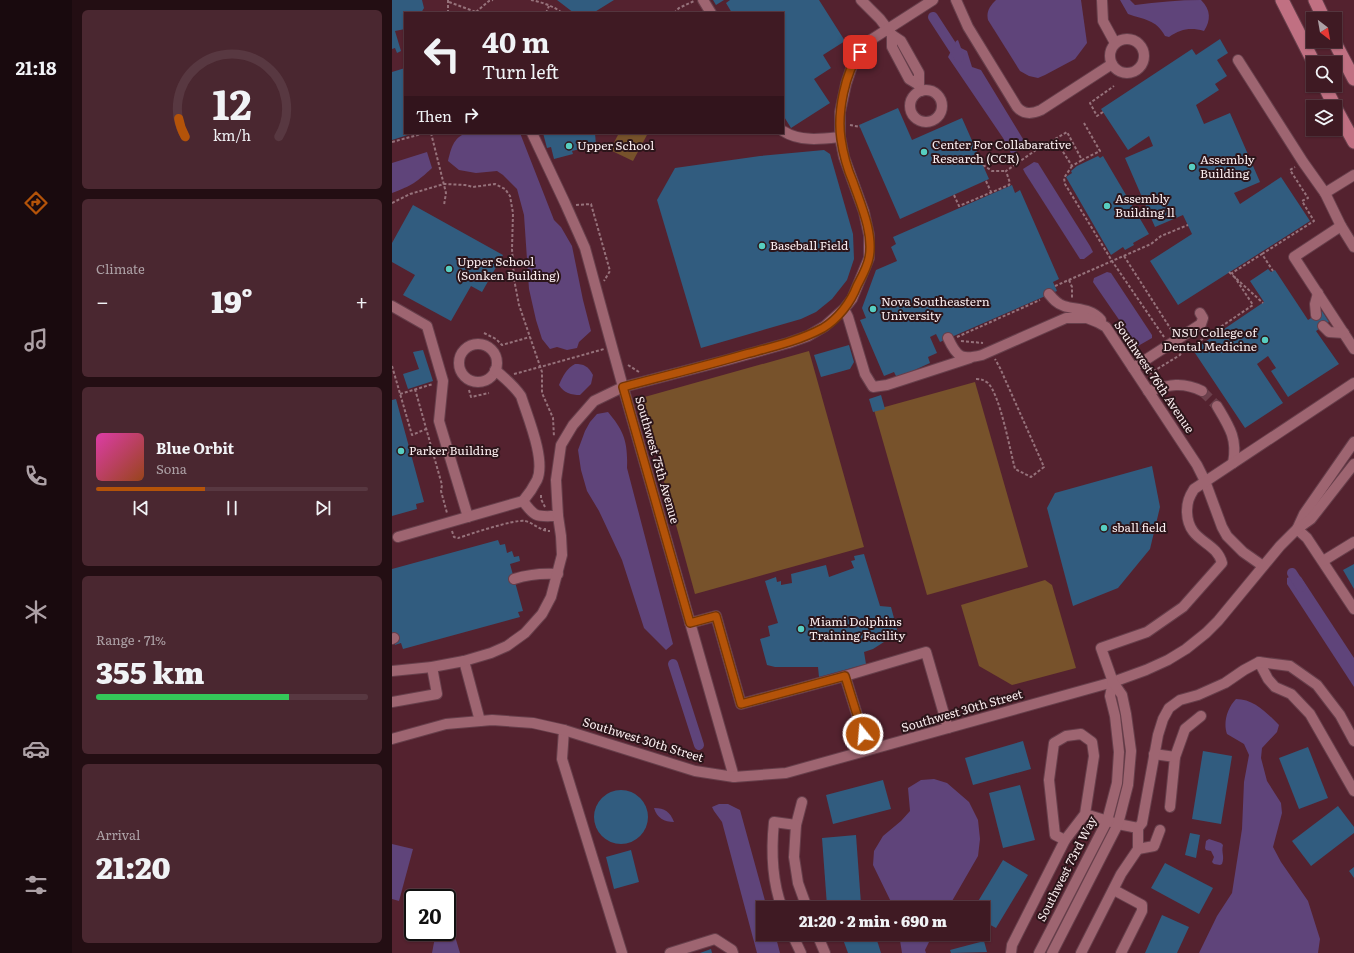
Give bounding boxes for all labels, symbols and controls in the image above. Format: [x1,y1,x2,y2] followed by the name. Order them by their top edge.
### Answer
[1306,12,1342,48] north arrow
[1306,12,1342,136] map controls
[482,20,550,62] text: 40 m
[416,28,468,80] icon: left
[843,35,877,69] pin
[849,41,871,63] icon: arrive
[15,54,57,81] text: 21:18
[1306,56,1342,92] button: search
[482,58,559,85] text: Turn left
[212,71,252,133] text: 12
[1306,100,1342,136] button: layers
[416,104,452,127] text: Then
[460,104,482,126] icon: right
[213,124,252,145] text: km/h
[932,135,1071,167] place label: Center For Collabarative Research (CCR)
[577,136,654,154] place label: Upper School
[564,141,574,151] marker: Upper School
[919,147,929,157] marker: Center For Collabarative Research (CCR)
[1200,150,1255,182] place label: Assembly Building
[1187,162,1197,172] marker: Assembly Building
[22,189,50,217] icon: directions
[1115,189,1175,221] place label: Assembly Building ll
[1102,201,1112,211] marker: Assembly Building ll
[770,236,849,254] place label: Baseball Field
[757,241,767,251] marker: Baseball Field
[457,252,560,284] place label: Upper School (Sonken Building)
[96,259,145,278] text: Climate
[444,264,454,274] marker: Upper School (Sonken Building)
[211,278,253,322] text: 19°
[96,284,109,317] text: −
[355,284,368,317] text: +
[881,292,990,324] place label: Nova Southeastern University
[868,304,878,314] marker: Nova Southeastern University
[1110,317,1199,436] street label: Southwest 76th Avenue
[1163,323,1258,355] place label: NSU College of Dental Medicine
[22,326,50,354] icon: music
[1260,335,1270,345] marker: NSU College of Dental Medicine
[631,394,685,526] street label: Southwest 75th Avenue
[156,436,234,459] text: Blue Orbit
[409,441,499,459] place label: Parker Building
[396,446,406,456] marker: Parker Building
[156,459,187,478] text: Sona
[22,462,50,490] icon: phone
[130,497,152,519] icon: previous
[221,497,243,519] icon: pause
[312,497,334,519] icon: next
[1112,518,1167,536] place label: sball field
[1099,523,1109,533] marker: sball field
[22,598,50,626] icon: climate
[809,612,905,644] place label: Miami Dolphins Training Facility
[796,624,806,634] marker: Miami Dolphins Training Facility
[96,630,166,649] text: Range · 71%
[96,649,204,693] text: 355 km
[899,684,1025,736] street label: Southwest 30th Street
[581,712,706,766] street label: Southwest 30th Street
[842,713,884,755] position arrow
[22,735,50,763] icon: car
[1032,813,1100,924] street label: Southwest 73rd Way
[96,825,140,844] text: Arrival
[96,844,171,888] text: 21:20
[22,871,50,899] icon: filters
[404,889,456,941] speed limit sign: 20
[799,909,947,932] text: 21:20 · 2 min · 690 m

